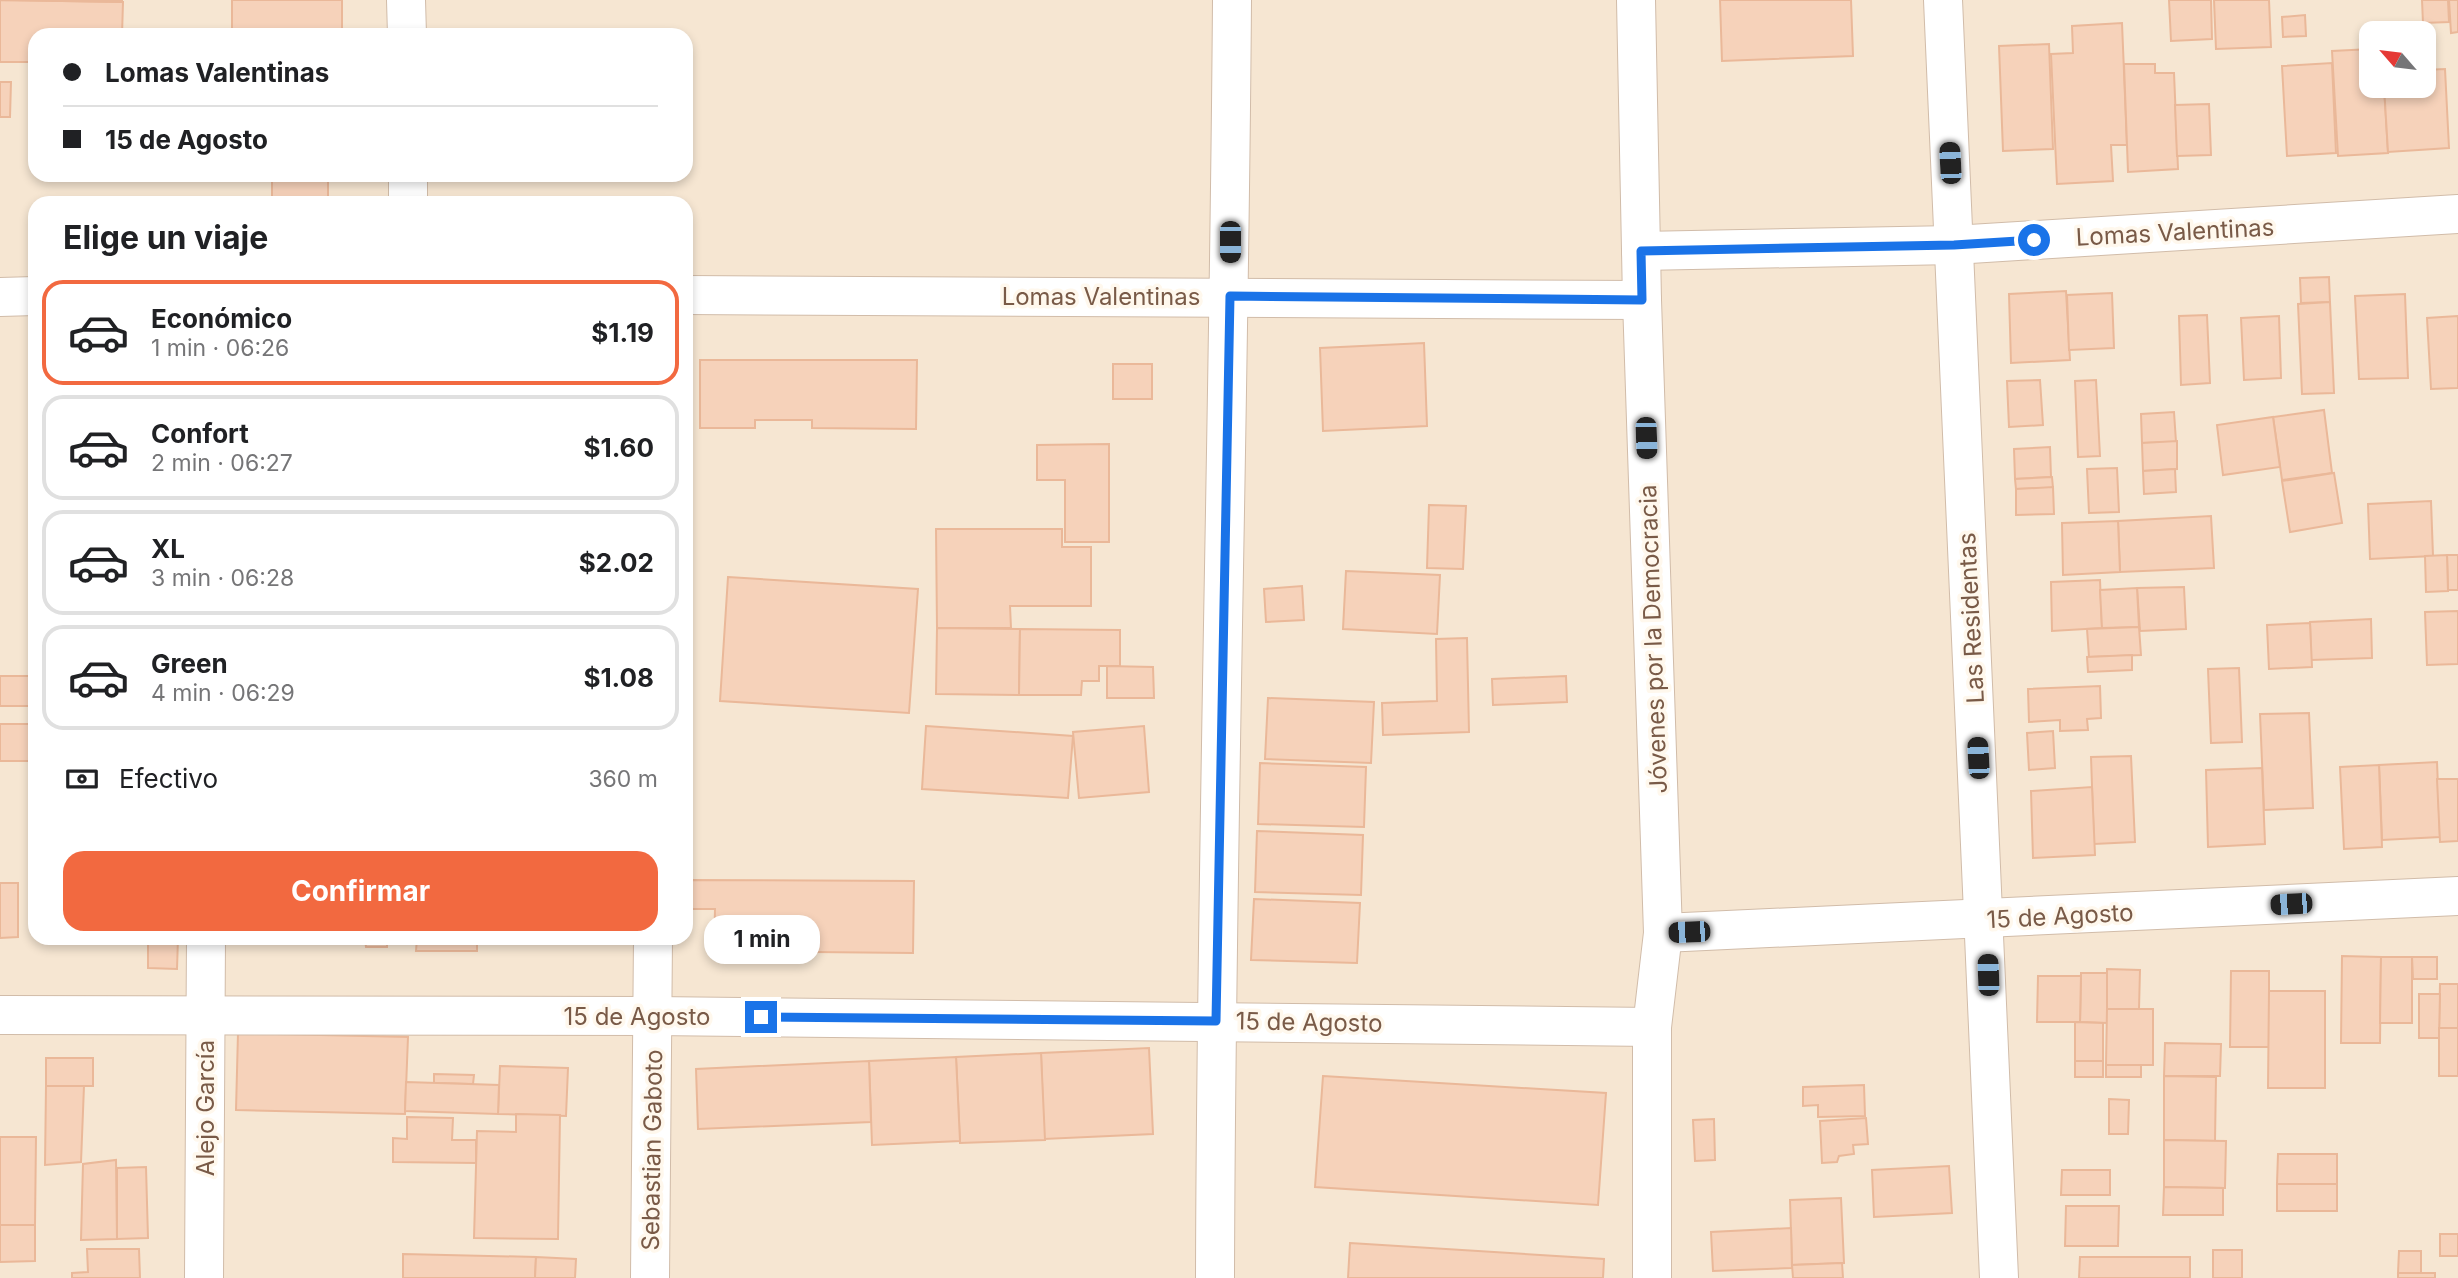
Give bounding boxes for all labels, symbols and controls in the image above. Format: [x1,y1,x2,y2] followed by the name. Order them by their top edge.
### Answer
[2359,21,2436,98] north arrow
[2359,21,2436,98] map controls
[105,57,329,88] text: Lomas Valentinas
[105,124,268,155] text: 15 de Agosto
[1939,141,1962,185] car
[2075,212,2275,252] street label: Lomas Valentinas
[63,218,268,257] text: Elige un viaje
[1220,221,1241,263] car
[2018,224,2050,256] route start
[1002,282,1200,311] street label: Lomas Valentinas
[67,301,130,364] icon: car
[151,303,292,334] text: Económico
[591,317,654,348] text: $1.19
[151,334,289,362] text: 1 min · 06:26
[67,416,130,479] icon: car
[1635,417,1658,459] car
[151,418,249,449] text: Confort
[583,432,654,463] text: $1.60
[151,449,293,477] text: 2 min · 06:27
[1633,484,1673,794] street label: Jóvenes por la Democracia
[67,531,130,594] icon: car
[1952,532,1990,704] street label: Las Residentas
[151,533,185,564] text: XL
[579,547,654,578] text: $2.02
[151,564,294,592] text: 3 min · 06:28
[67,646,130,709] icon: car
[151,648,228,679] text: Green
[583,662,654,693] text: $1.08
[151,679,295,707] text: 4 min · 06:29
[1967,736,1990,780] car
[63,760,101,798] icon: cash
[119,763,218,794] text: Efectivo
[588,765,658,793] text: 360 m
[63,851,658,931] button: Confirmar
[2270,892,2313,916] car
[1986,898,2134,934] street label: 15 de Agosto
[703,916,819,964] callout: 1 min
[1668,921,1711,943] car
[734,925,790,953] text: 1 min
[1977,954,2000,996] car
[745,1001,777,1033] route end
[564,1002,710,1031] street label: 15 de Agosto
[1235,1006,1383,1038] street label: 15 de Agosto
[191,1040,220,1176] street label: Alejo García
[636,1049,668,1251] street label: Sebastian Gaboto

